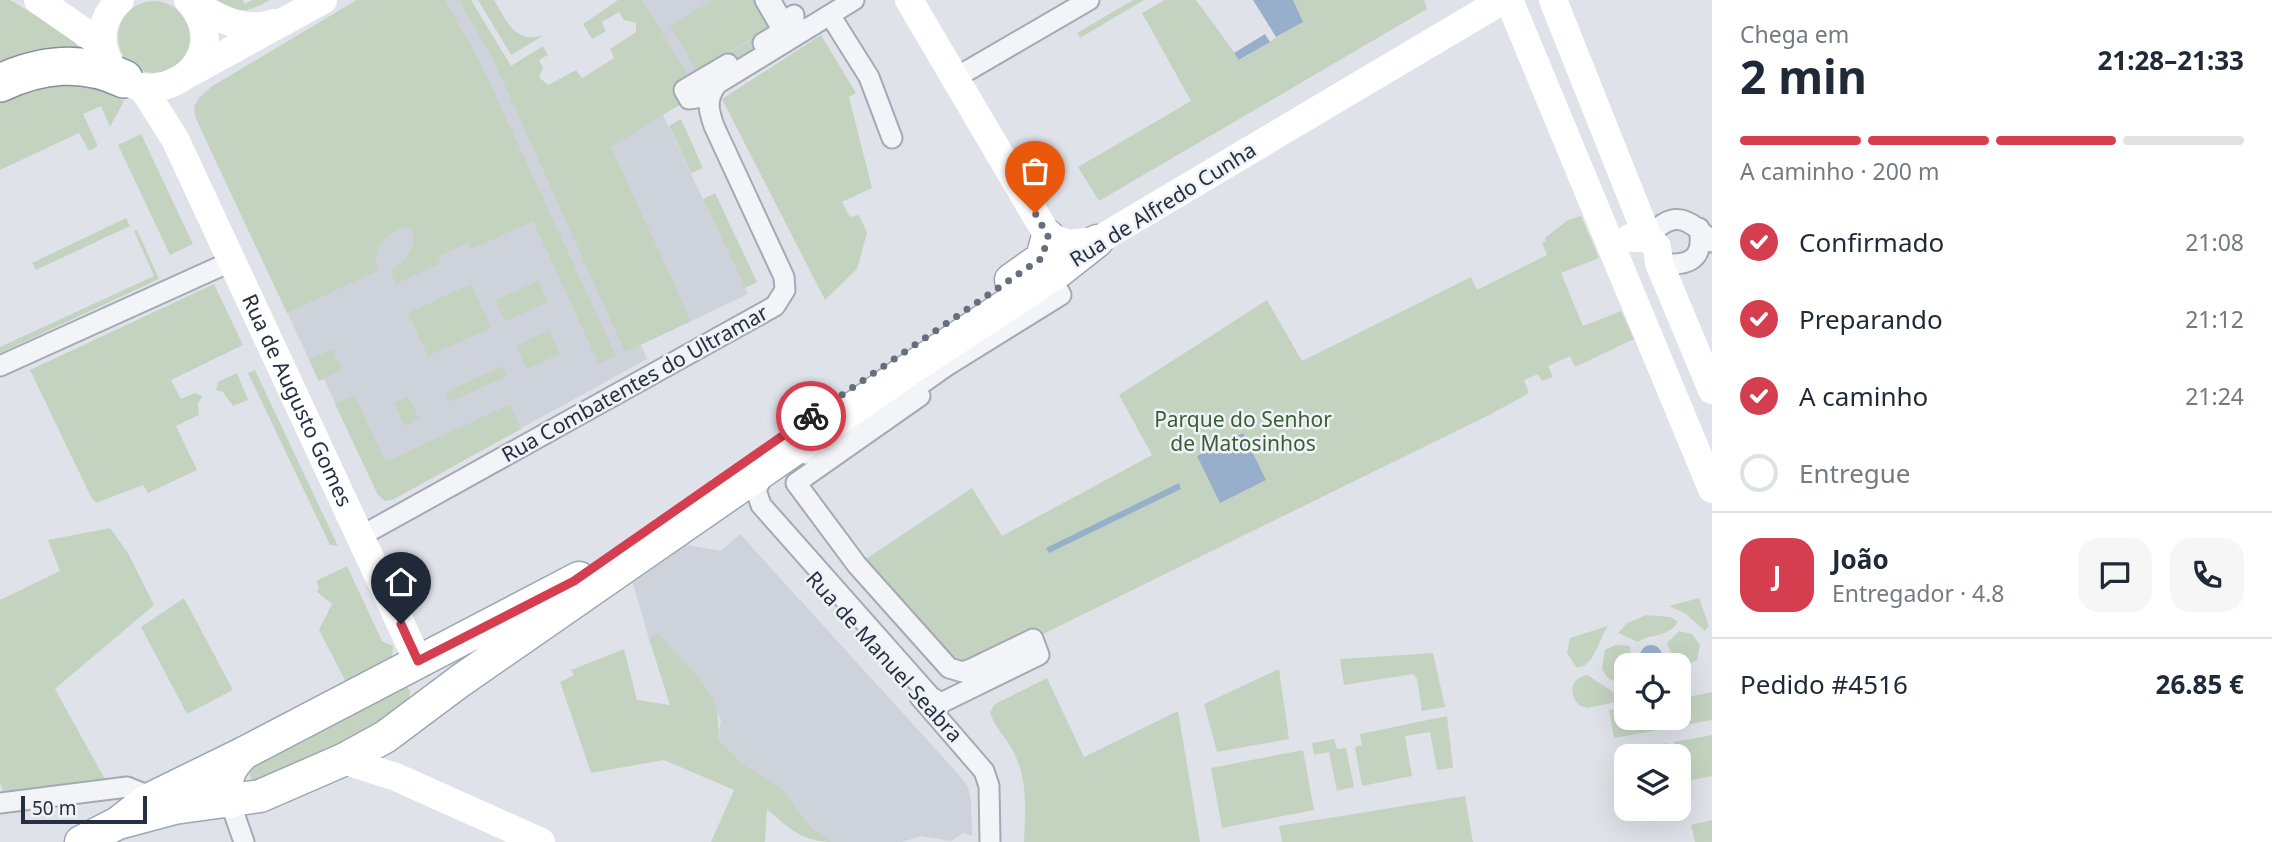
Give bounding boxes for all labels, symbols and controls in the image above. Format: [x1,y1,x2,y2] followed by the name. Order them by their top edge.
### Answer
[1740,18,1849,50] text: Chega em
[2097,42,2244,78] text: 21:28–21:33
[1740,45,1867,107] text: 2 min
[1064,135,1261,273] street label: Rua de Alfredo Cunha
[1005,141,1065,213] pin
[1016,152,1054,190] icon: bag
[1740,155,1939,187] text: A caminho · 200 m
[1740,223,1778,261] icon: check
[1799,224,1944,260] text: Confirmado
[2185,226,2244,258] text: 21:08
[236,289,359,511] street label: Rua de Augusto Gomes
[496,298,773,468] street label: Rua Combatentes do Ultramar
[1740,300,1778,338] icon: check
[1799,301,1943,337] text: Preparando
[2185,303,2244,335] text: 21:12
[1740,377,1778,415] icon: check
[1799,378,1928,414] text: A caminho
[2185,380,2244,412] text: 21:24
[776,381,846,451] courier
[792,397,830,435] icon: bike
[1154,405,1332,457] park label: Parque do Senhor de Matosinhos
[1799,455,1911,491] text: Entregue
[2078,538,2152,612] button: chat
[2170,538,2244,612] button: phone
[1832,541,1889,577] text: João
[371,552,431,624] pin
[1773,557,1781,593] text: J
[382,563,420,601] icon: home
[800,565,969,748] street label: Rua de Manuel Seabra
[1832,577,2005,609] text: Entregador · 4.8
[1614,653,1691,821] map controls
[1614,653,1691,730] button: locate
[1740,666,1908,702] text: Pedido #4516
[2156,666,2244,702] text: 26.85 €
[1614,744,1691,821] button: layers
[21,793,147,825] scale bar
[32,795,76,821] text: 50 m

